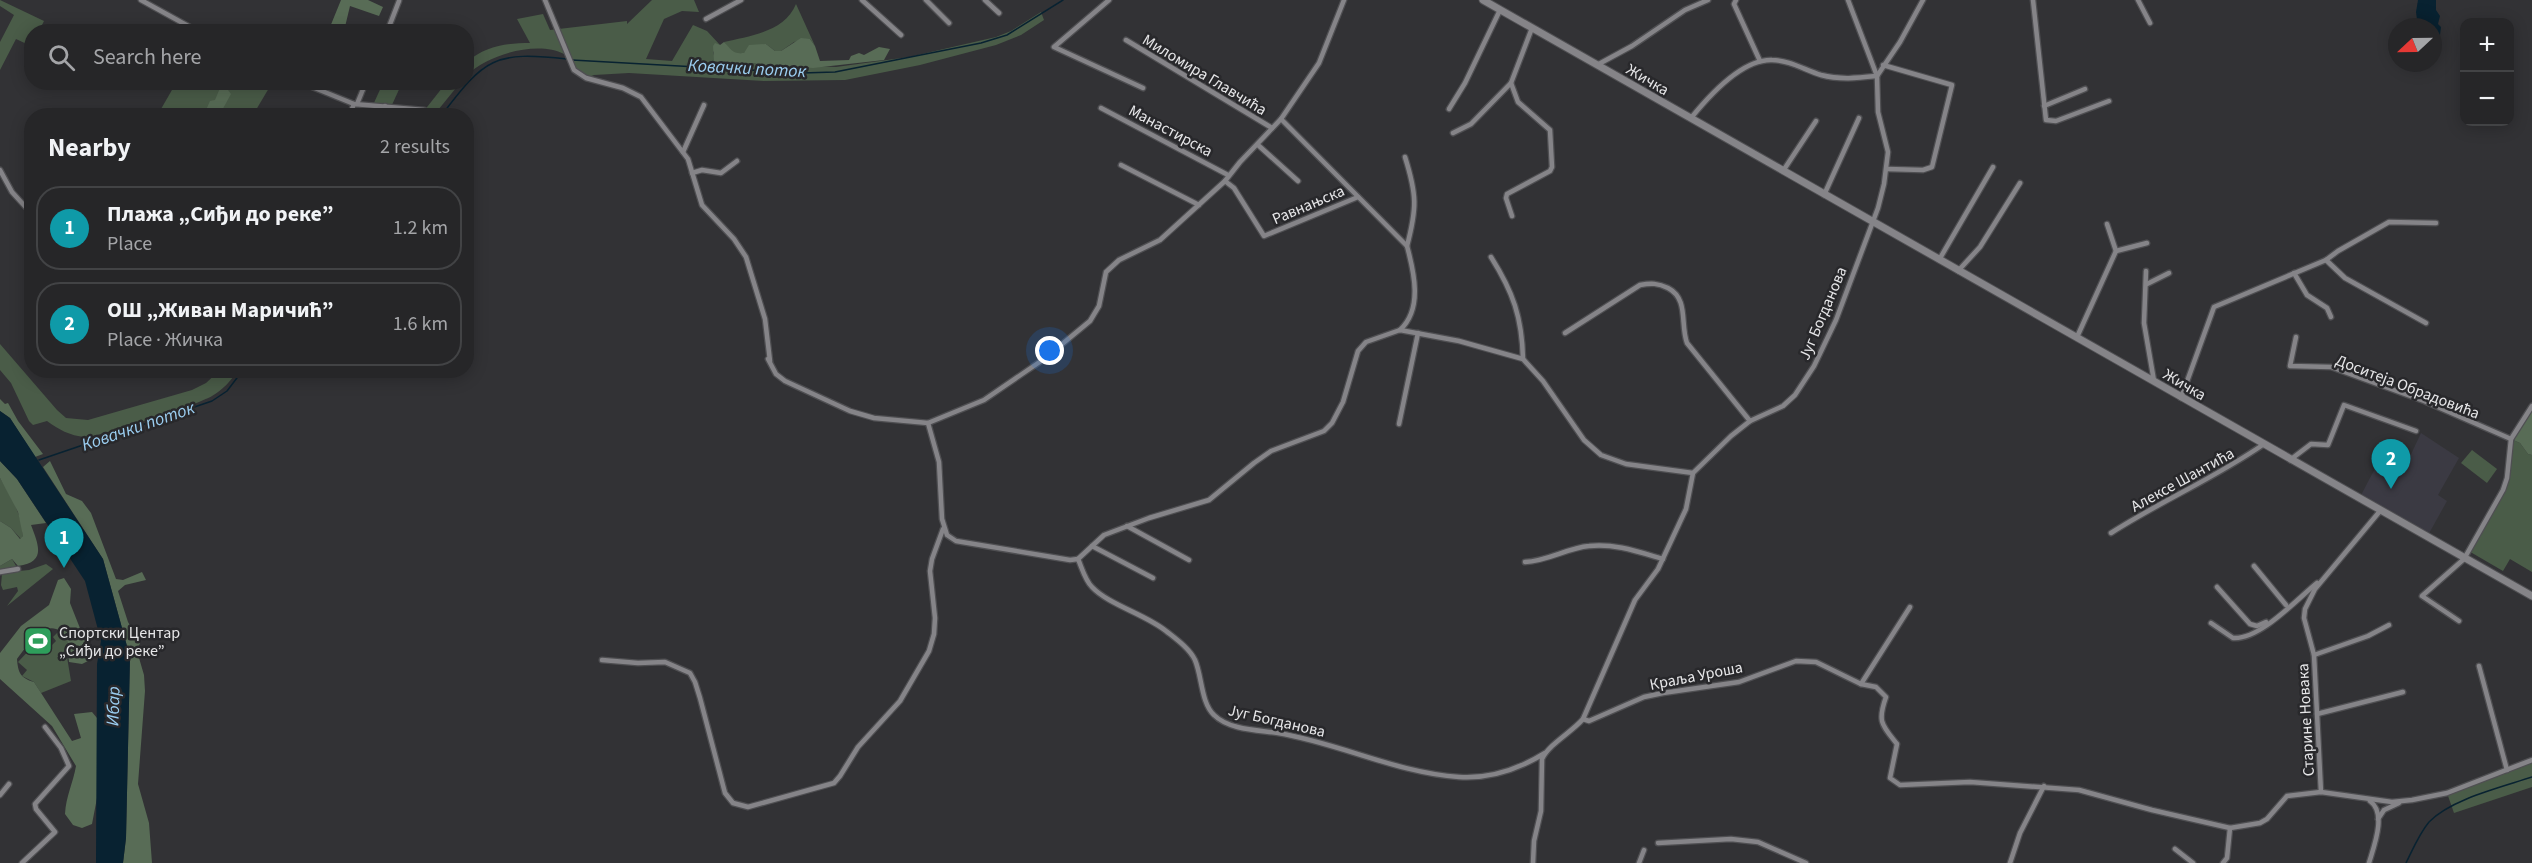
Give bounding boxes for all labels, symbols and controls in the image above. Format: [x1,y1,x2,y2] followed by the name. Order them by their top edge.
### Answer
[2388,18,2442,72] north arrow
[2460,18,2514,126] map controls
[2460,18,2514,72] button: +
[24,24,474,90] search box
[1138,29,1271,121] street label: Миломира Главчића
[45,41,78,74] icon: search
[93,41,201,73] text: Search here
[687,53,807,84] water label: Ковачки поток
[1622,59,1673,101] street label: Жичка
[2460,72,2514,126] button: −
[1125,100,1216,162] street label: Манастирска
[48,129,131,166] text: Nearby
[380,133,450,161] text: 2 results
[1269,180,1348,230] street label: Равнањска
[107,198,334,230] text: Плажа „Сиђи до реке”
[64,214,75,242] text: 1
[393,214,448,242] text: 1.2 km
[107,230,152,258] text: Place
[1793,263,1852,363] street label: Југ Богданова
[107,294,333,326] text: ОШ „Живан Маричић”
[64,310,75,338] text: 2
[393,310,448,338] text: 1.6 km
[107,326,223,354] text: Place · Жичка
[1035,336,1064,365] your location
[2332,349,2483,425] street label: Доситеја Обрадовића
[2159,364,2210,406] street label: Жичка
[78,395,199,458] water label: Ковачки поток
[2372,440,2410,489] pin: 2
[2127,442,2238,517] street label: Алексе Шантића
[44,518,84,568] pin: 1
[59,622,180,662] place label: Спортски Центар „Сиђи до реке”
[22,625,54,657] sports icon: Спортски Центар „Сиђи до реке”
[1648,656,1745,696] street label: Краља Уроша
[2292,663,2320,777] street label: Старине Новака
[100,686,127,726] water label: Ибар
[1226,699,1328,743] street label: Југ Богданова

